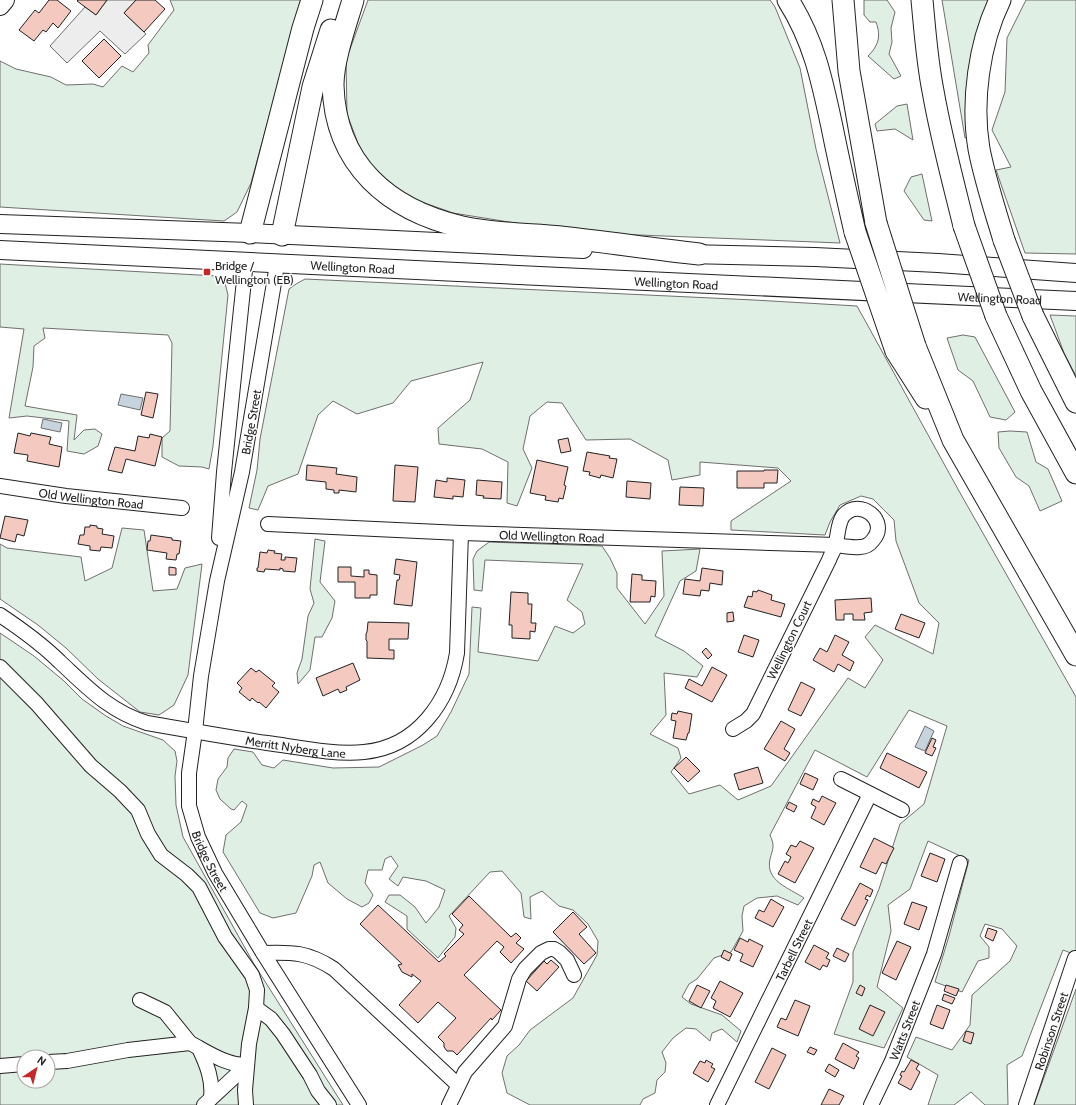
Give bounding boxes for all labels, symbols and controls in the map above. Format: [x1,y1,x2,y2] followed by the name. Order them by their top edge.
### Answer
[310,257,395,276] street label: Wellington Road
[215,258,294,287] place label: Bridge / Wellington (EB)
[202,267,212,277] marker: Bridge / Wellington (EB)
[634,273,719,292] street label: Wellington Road
[958,288,1042,307] street label: Wellington Road
[238,388,264,456] street label: Bridge Street
[38,484,144,511] street label: Old Wellington Road
[499,527,605,545] street label: Old Wellington Road
[763,598,815,682] street label: Wellington Court
[244,732,346,760] street label: Merritt Nyberg Lane
[189,829,232,894] street label: Bridge Street
[772,916,815,983] street label: Tarbell Street
[1031,990,1071,1072] street label: Robinson Street
[886,998,923,1062] street label: Watts Street
[16,1049,56,1089] north arrow
[35,1053,49,1069] text: N

